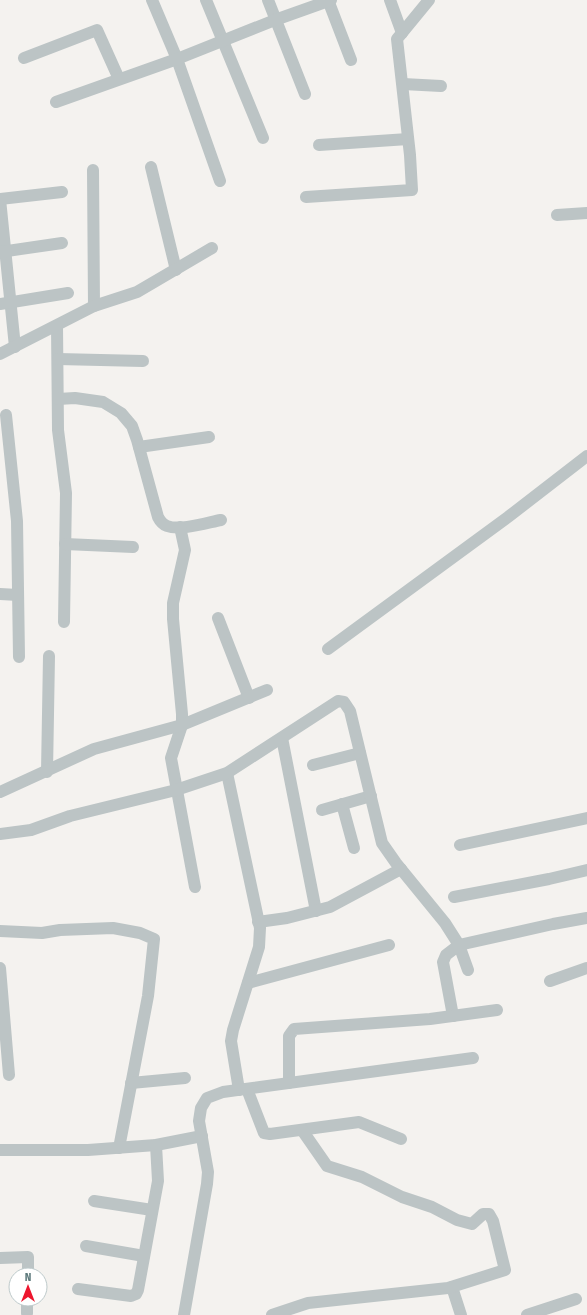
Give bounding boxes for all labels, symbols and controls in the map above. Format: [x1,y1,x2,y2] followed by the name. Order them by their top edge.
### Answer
[8,1267,48,1307] north arrow
[25,1271,31,1284] text: N

